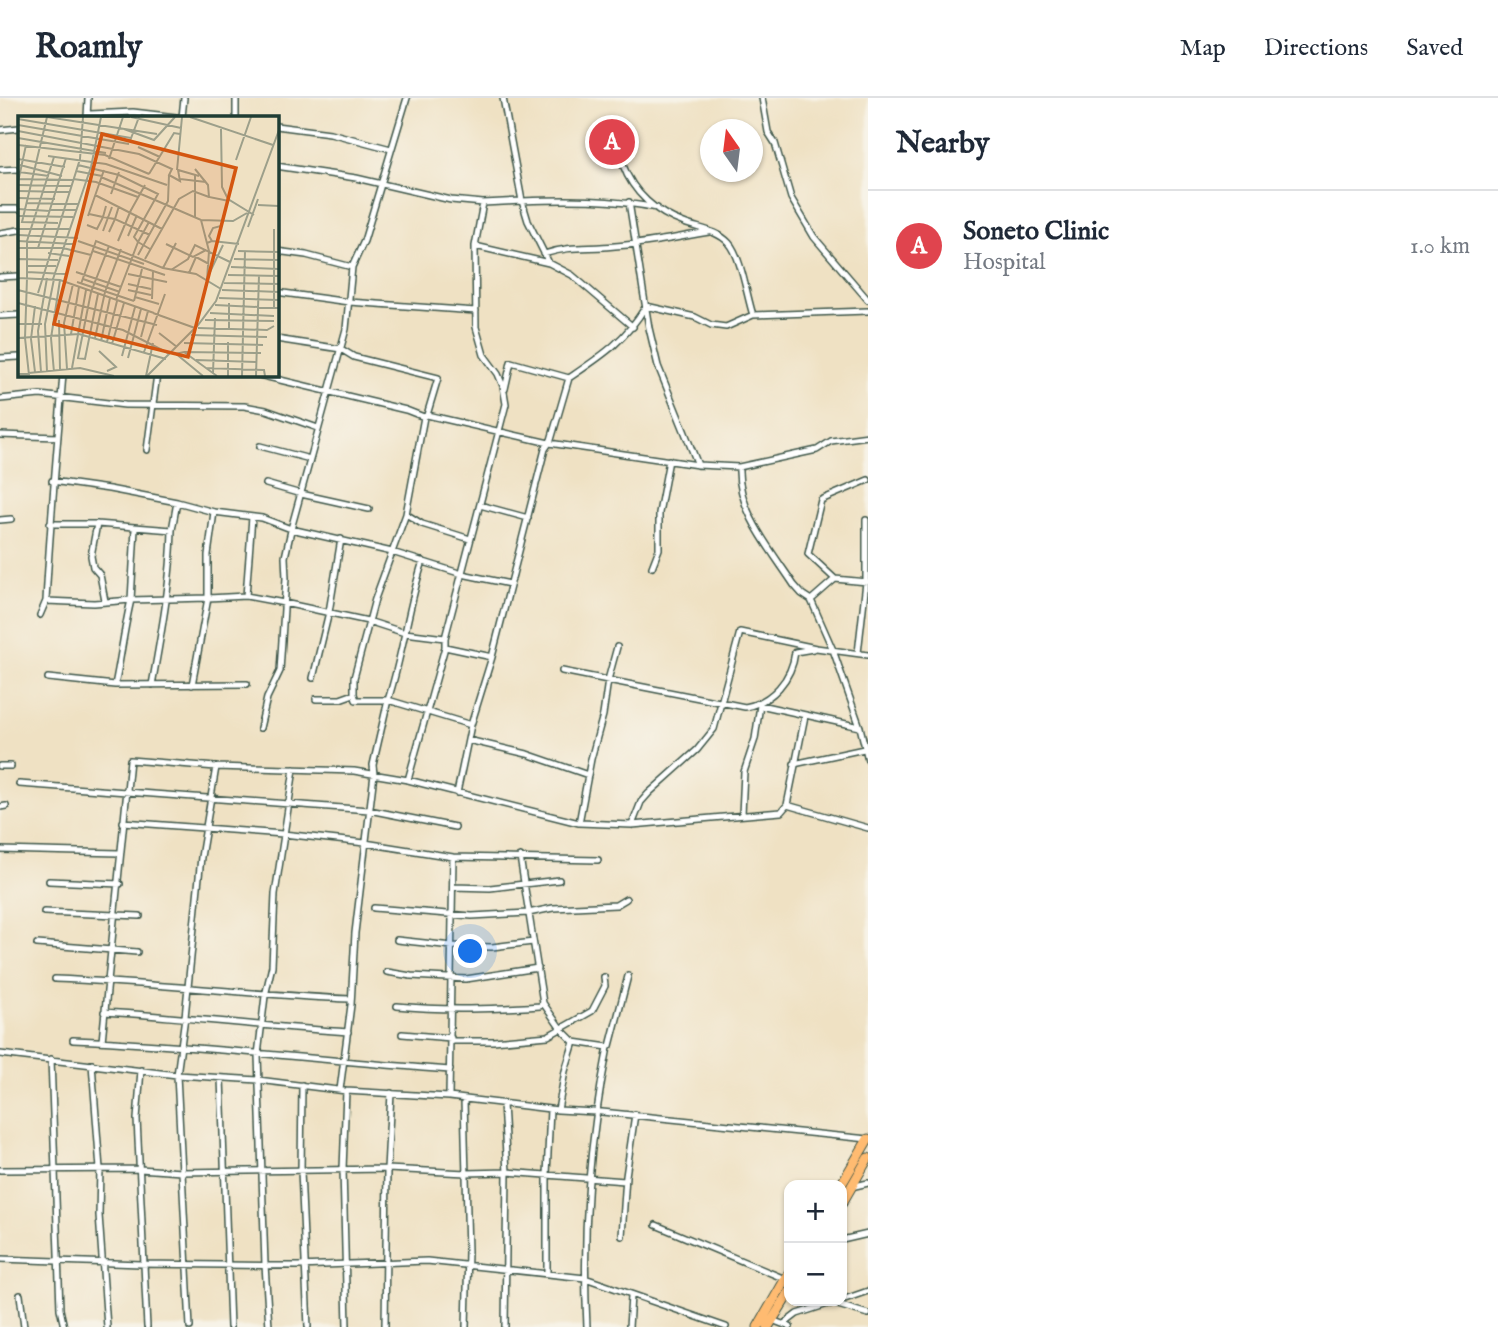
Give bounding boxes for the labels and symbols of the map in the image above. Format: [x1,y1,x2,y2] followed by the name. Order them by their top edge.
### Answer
[18,116,278,376] inset map
[589,116,635,168] pin: A
[700,119,763,182] north arrow
[453,934,487,968] your location

